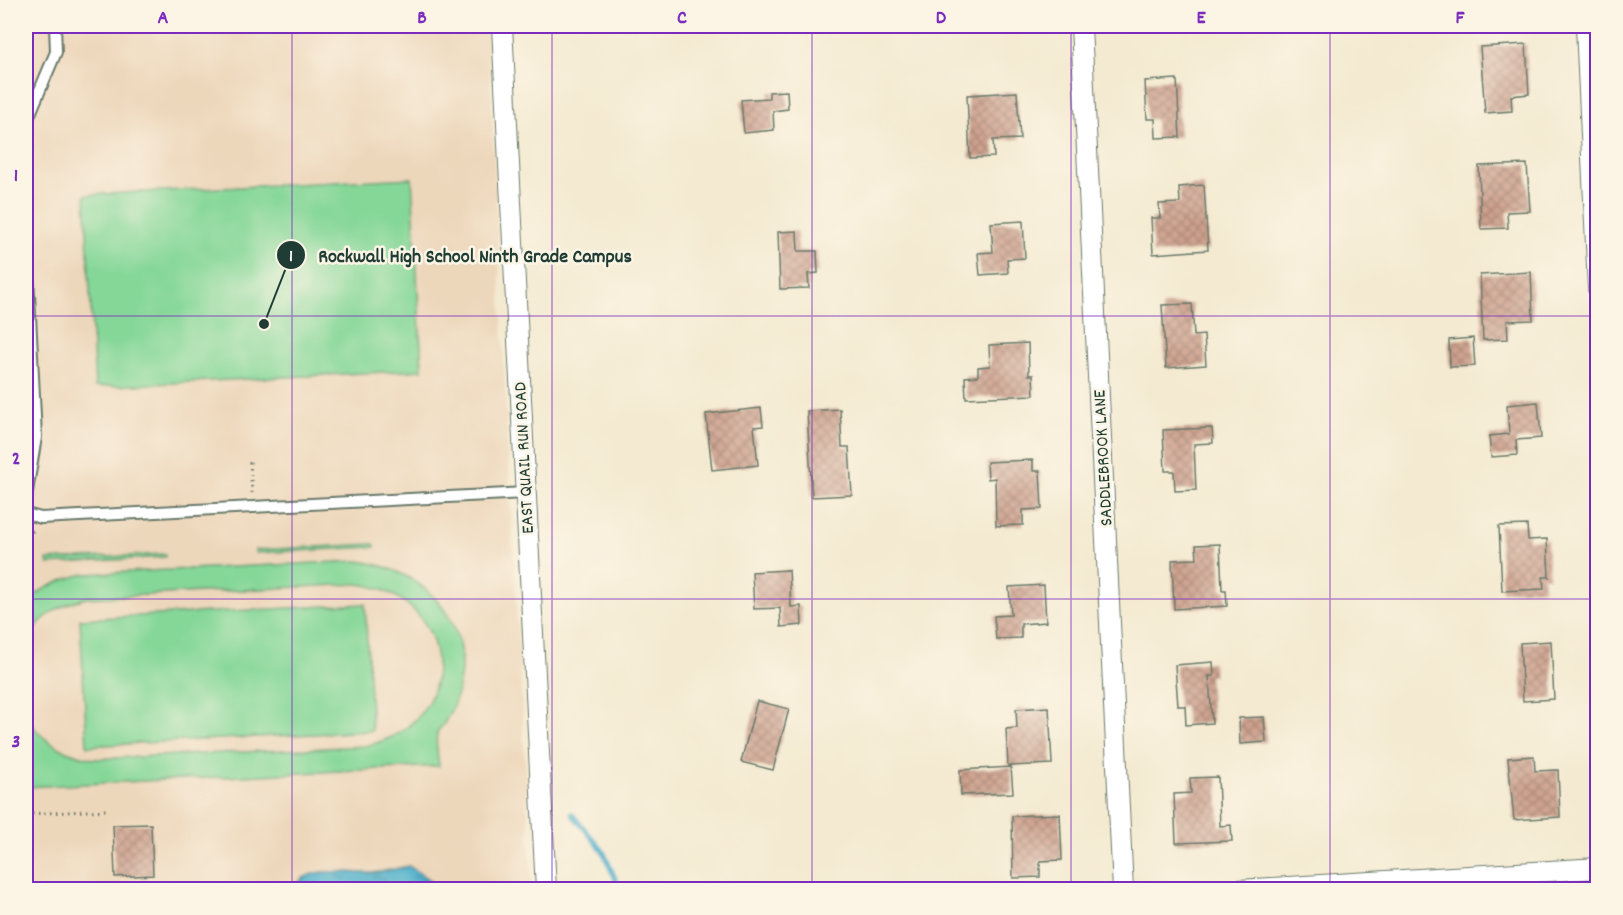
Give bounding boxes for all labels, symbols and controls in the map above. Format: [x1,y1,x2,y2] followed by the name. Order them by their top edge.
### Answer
[158,5,169,33] text: A
[417,5,427,33] text: B
[677,5,687,33] text: C
[936,5,947,33] text: D
[1196,5,1206,33] text: E
[1456,5,1466,33] text: F
[14,163,18,191] text: 1
[276,236,643,274] callout: Rockwall High School Ninth Grade Campus
[318,244,632,272] text: Rockwall High School Ninth Grade Campus
[289,245,293,270] text: 1
[509,381,542,534] street label: EAST QUAIL RUN ROAD
[1088,389,1121,527] street label: SADDLEBROOK LANE
[12,446,20,474] text: 2
[12,729,20,757] text: 3

